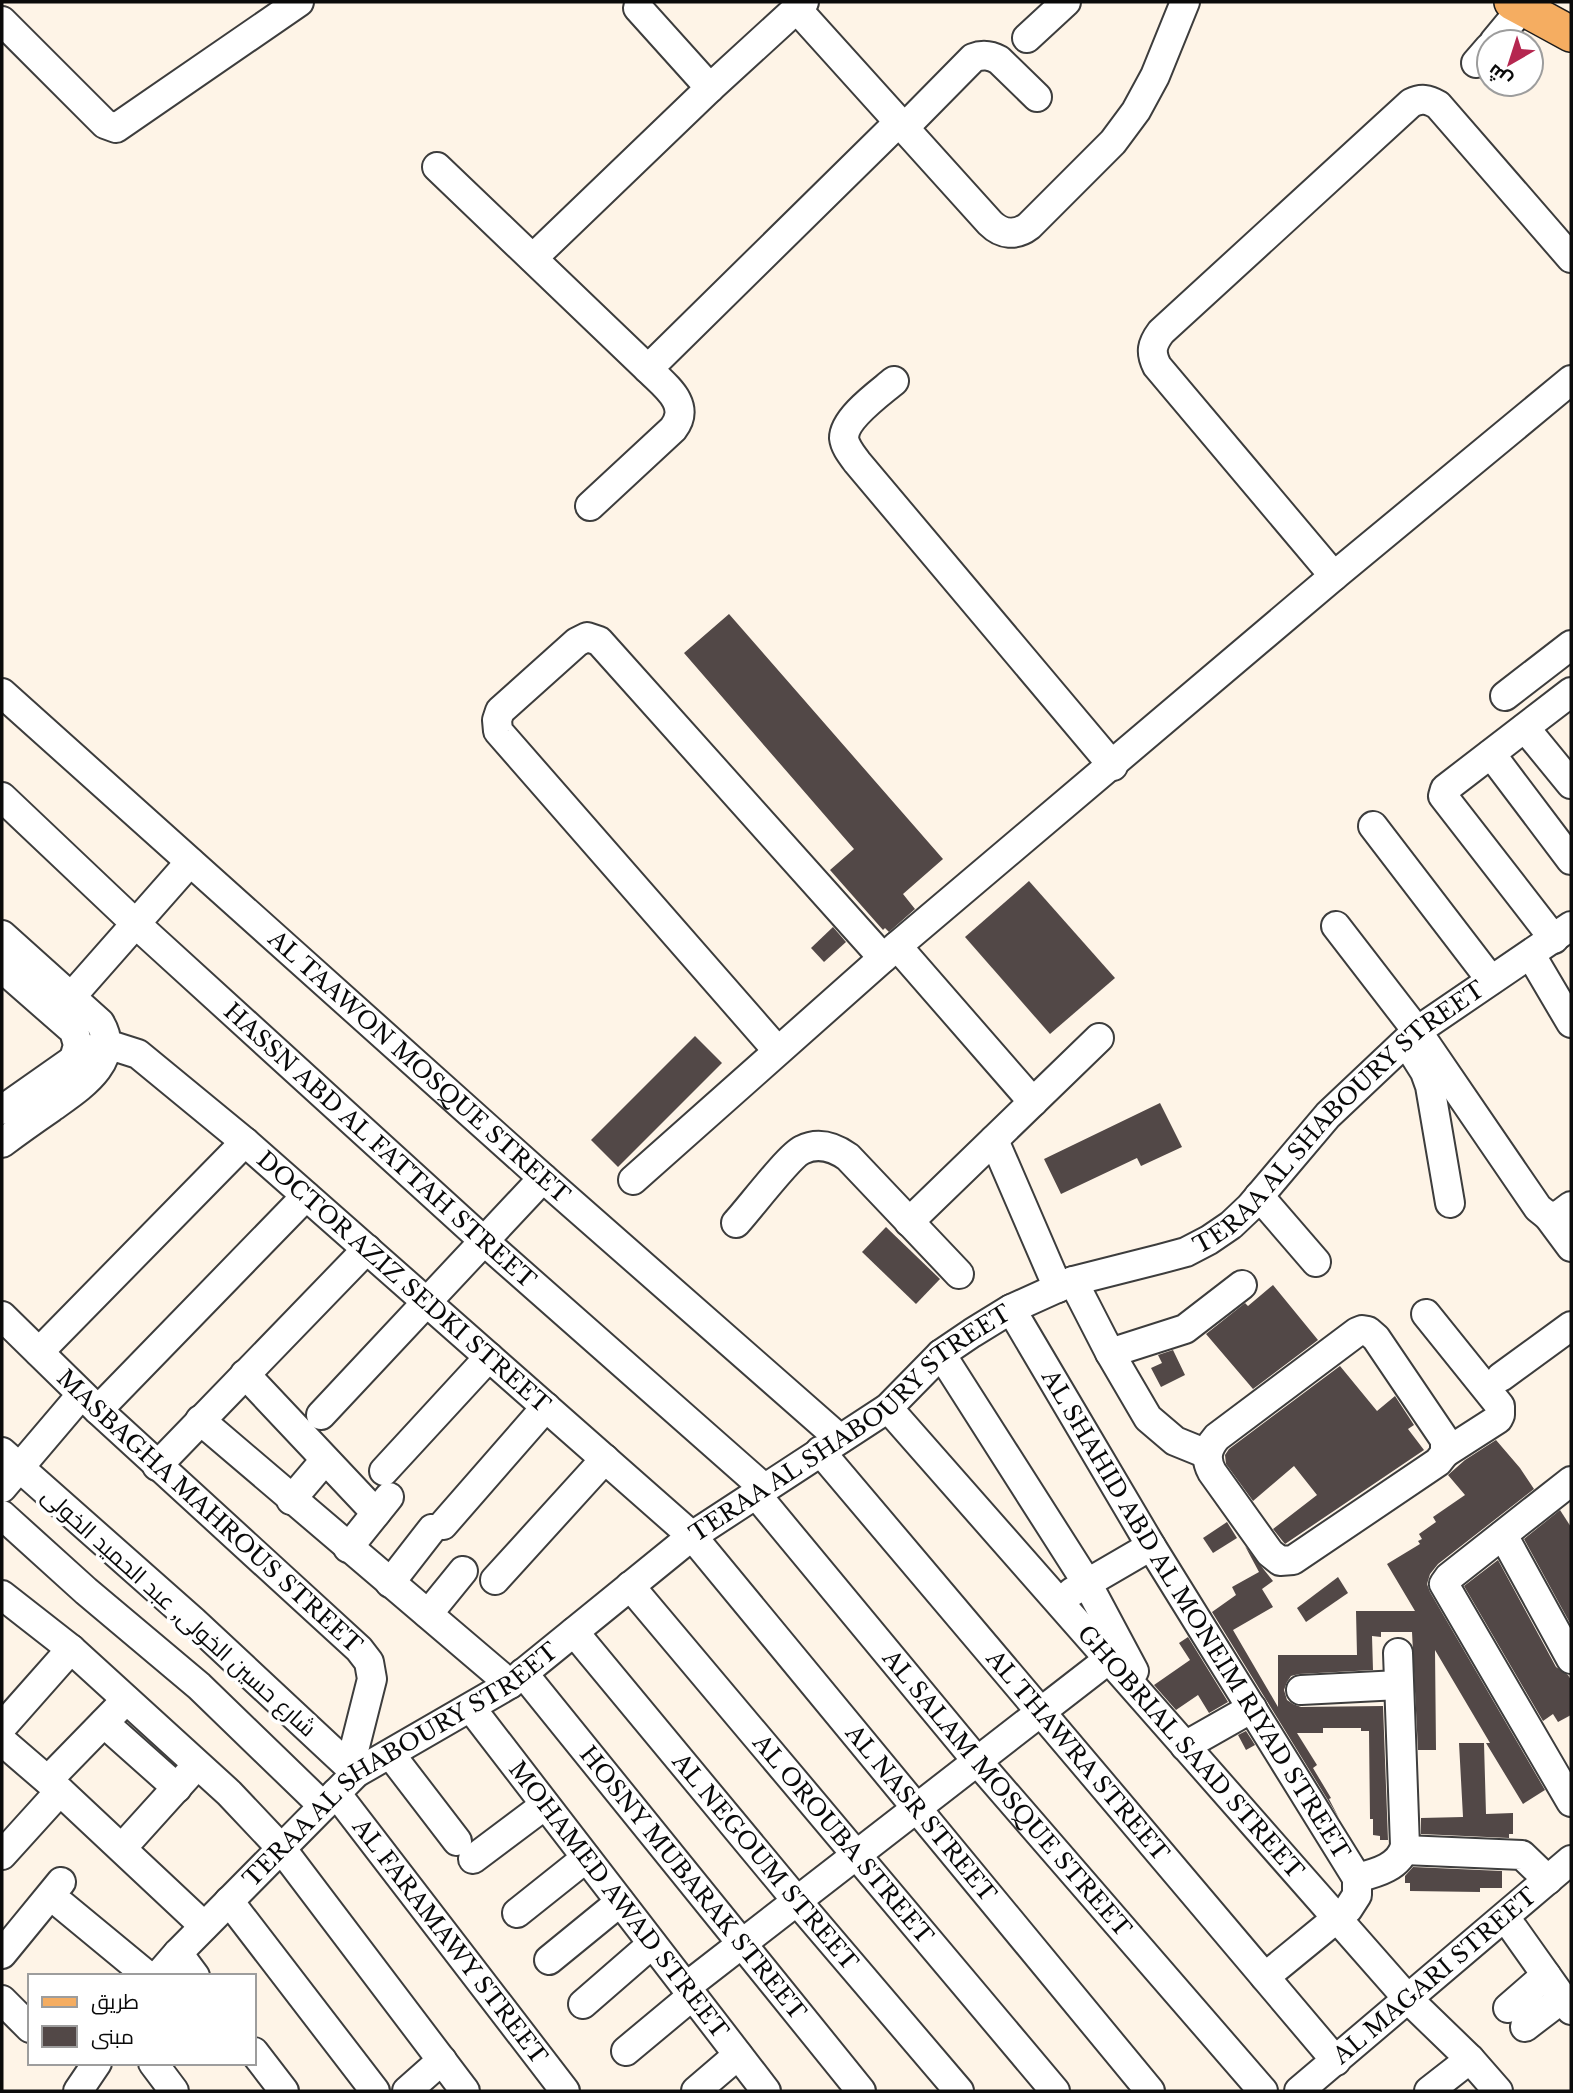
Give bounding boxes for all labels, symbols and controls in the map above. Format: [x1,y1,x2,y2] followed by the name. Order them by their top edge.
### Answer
[1475,28,1545,98] north arrow
[1483,59,1516,92] text: ش
[262,924,576,1209] street label: AL TAAWON MOSQUE STREET
[1189,975,1490,1260] street label: TERAA AL SHABOURY STREET
[218,997,542,1294] street label: HASSN ABD AL FATTAH STREET
[251,1145,556,1419] street label: DOCTOR AZIZ SEDKI STREET
[684,1298,1016,1548] street label: TERAA AL SHABOURY STREET
[51,1364,368,1659] street label: MASBAGHA MAHROUS STREET
[1035,1364,1356,1865] street label: AL SHAHID ABD AL MONEIM RIYAD STREET
[35,1481,322,1744] street label: شارع حسين الخولى, عبد الحميد الخولى
[1072,1619,1310,1885] street label: GHOBRIAL SAAD STREET
[237,1637,564,1893] street label: TERAA AL SHABOURY STREET
[876,1643,1137,1943] street label: AL SALAM MOSQUE STREET
[980,1644,1175,1867] street label: AL THAWRA STREET
[839,1719,1002,1908] street label: AL NASR STREET
[747,1728,939,1950] street label: AL OROUBA STREET
[574,1740,812,2026] street label: HOSNY MUBARAK STREET
[666,1747,864,1976] street label: AL NEGOUM STREET
[503,1756,735,2044] street label: MOHAMED AWAD STREET
[346,1812,553,2070] street label: AL FARAMAWY STREET
[1327,1881,1542,2071] street label: AL MAGARI STREET
[28,1974,256,2065] legend
[91,1989,139,2015] text: طريق
[91,2024,134,2050] text: مبنى

